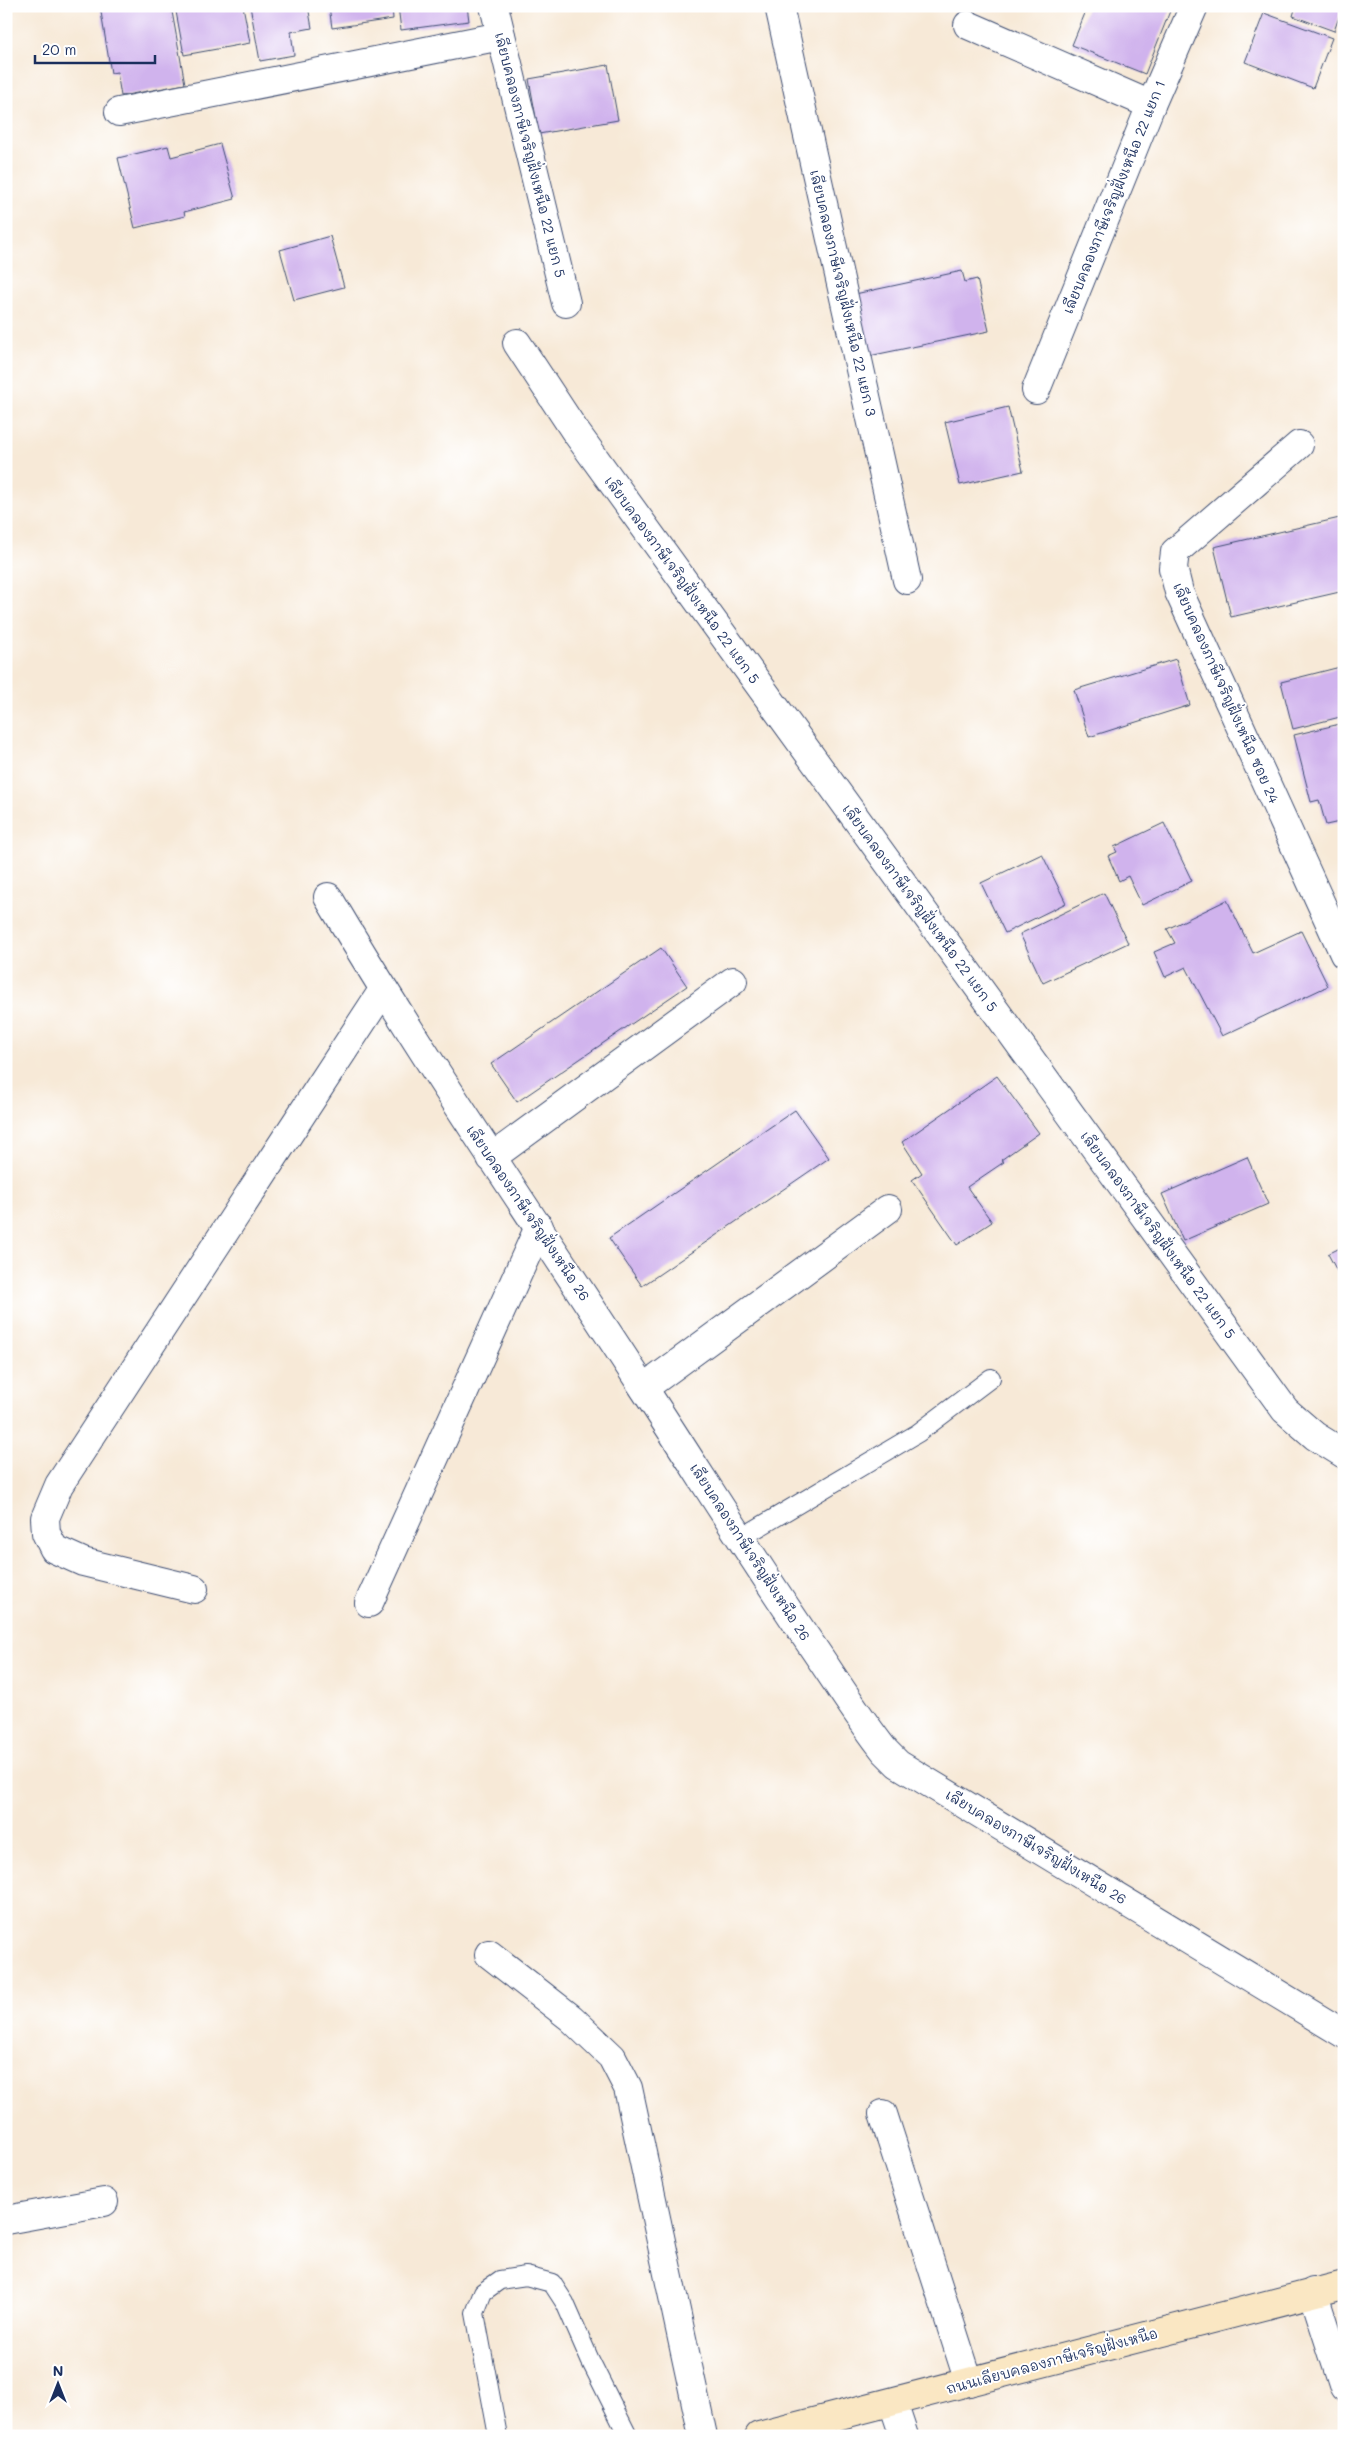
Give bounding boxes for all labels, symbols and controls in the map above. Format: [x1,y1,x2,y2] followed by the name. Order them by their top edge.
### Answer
[491,30,573,279] street label: เลียบคลองภาษีเจริญฝั่งเหนือ 22 แยก 5
[35,32,155,64] scale bar
[42,39,76,59] text: 20 m
[1055,76,1169,316] street label: เลียบคลองภาษีเจริญฝั่งเหนือ 22 แยก 1
[806,167,884,418] street label: เลียบคลองภาษีเจริญฝั่งเหนือ 22 แยก 3
[601,470,767,687] street label: เลียบคลองภาษีเจริญฝั่งเหนือ 22 แยก 5
[1169,578,1287,807] street label: เลียบคลองภาษีเจริญฝั่งเหนือ ซอย 24
[839,798,1005,1015] street label: เลียบคลองภาษีเจริญฝั่งเหนือ 22 แยก 5
[462,1120,597,1304] street label: เลียบคลองภาษีเจริญฝั่งเหนือ 26
[1077,1125,1243,1342] street label: เลียบคลองภาษีเจริญฝั่งเหนือ 22 แยก 5
[686,1458,817,1644] street label: เลียบคลองภาษีเจริญฝั่งเหนือ 26
[942,1782,1132,1908] street label: เลียบคลองภาษีเจริญฝั่งเหนือ 26
[943,2320,1160,2398] street label: ถนนเลียบคลองภาษีเจริญฝั่งเหนือ
[32,2360,82,2410] north arrow
[53,2361,63,2380] text: N

